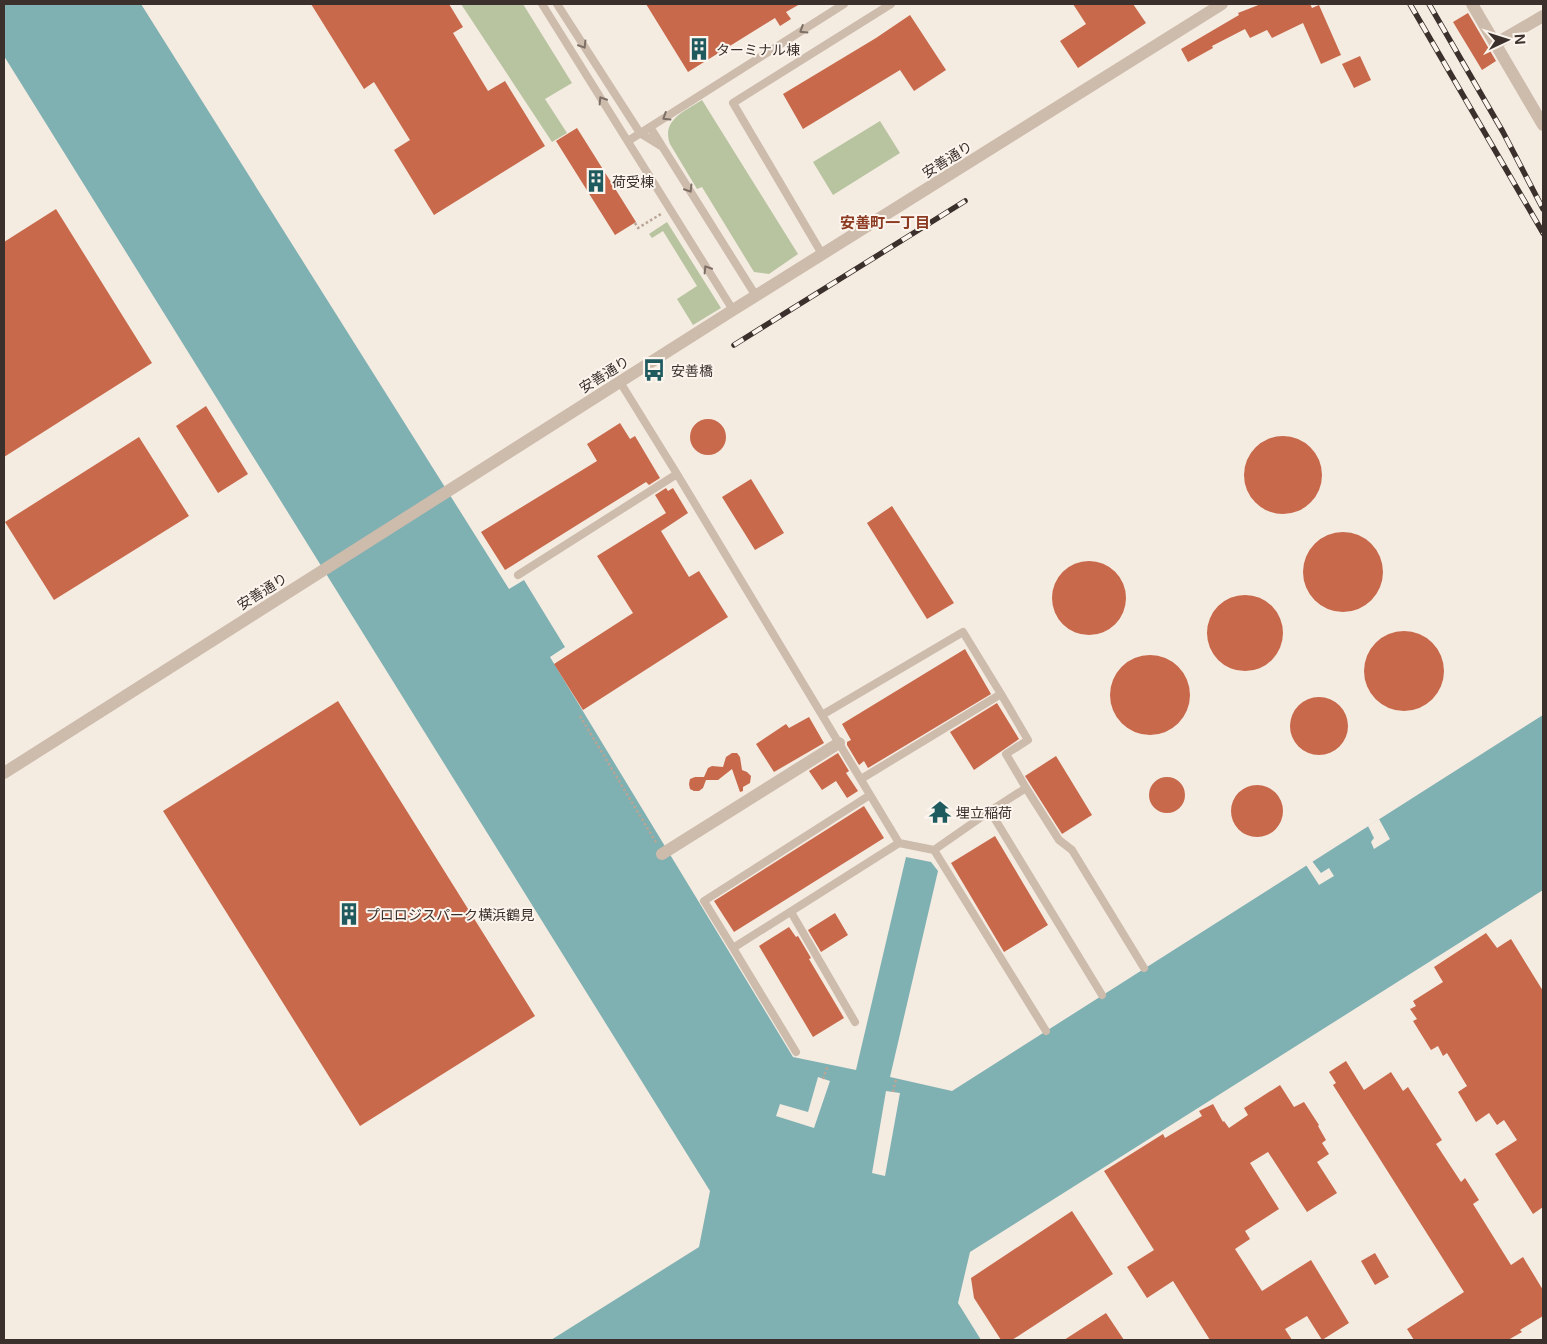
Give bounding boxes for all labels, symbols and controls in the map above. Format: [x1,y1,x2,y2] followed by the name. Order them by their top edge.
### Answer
[1482,15,1532,65] north arrow
[799,24,809,33] one-way arrow
[1512,33,1529,45] text: N
[686,36,712,62] building icon: ターミナル棟
[577,39,587,48] one-way arrow
[716,41,800,58] place label: ターミナル棟
[599,96,608,106] one-way arrow
[662,111,671,120] one-way arrow
[919,137,975,181] street label: 安善通り
[583,168,609,194] building icon: 荷受棟
[612,173,654,190] place label: 荷受棟
[683,184,693,193] one-way arrow
[840,213,930,232] district label: 安善町一丁目
[704,265,714,274] one-way arrow
[576,352,632,396] street label: 安善通り
[641,357,667,383] bus stop icon: 安善橋
[671,362,713,379] place label: 安善橋
[234,569,290,613] street label: 安善通り
[927,799,953,825] temple icon: 埋立稲荷
[956,804,1012,821] place label: 埋立稲荷
[336,901,362,927] building icon: プロロジスパーク横浜鶴見
[366,906,534,923] place label: プロロジスパーク横浜鶴見

